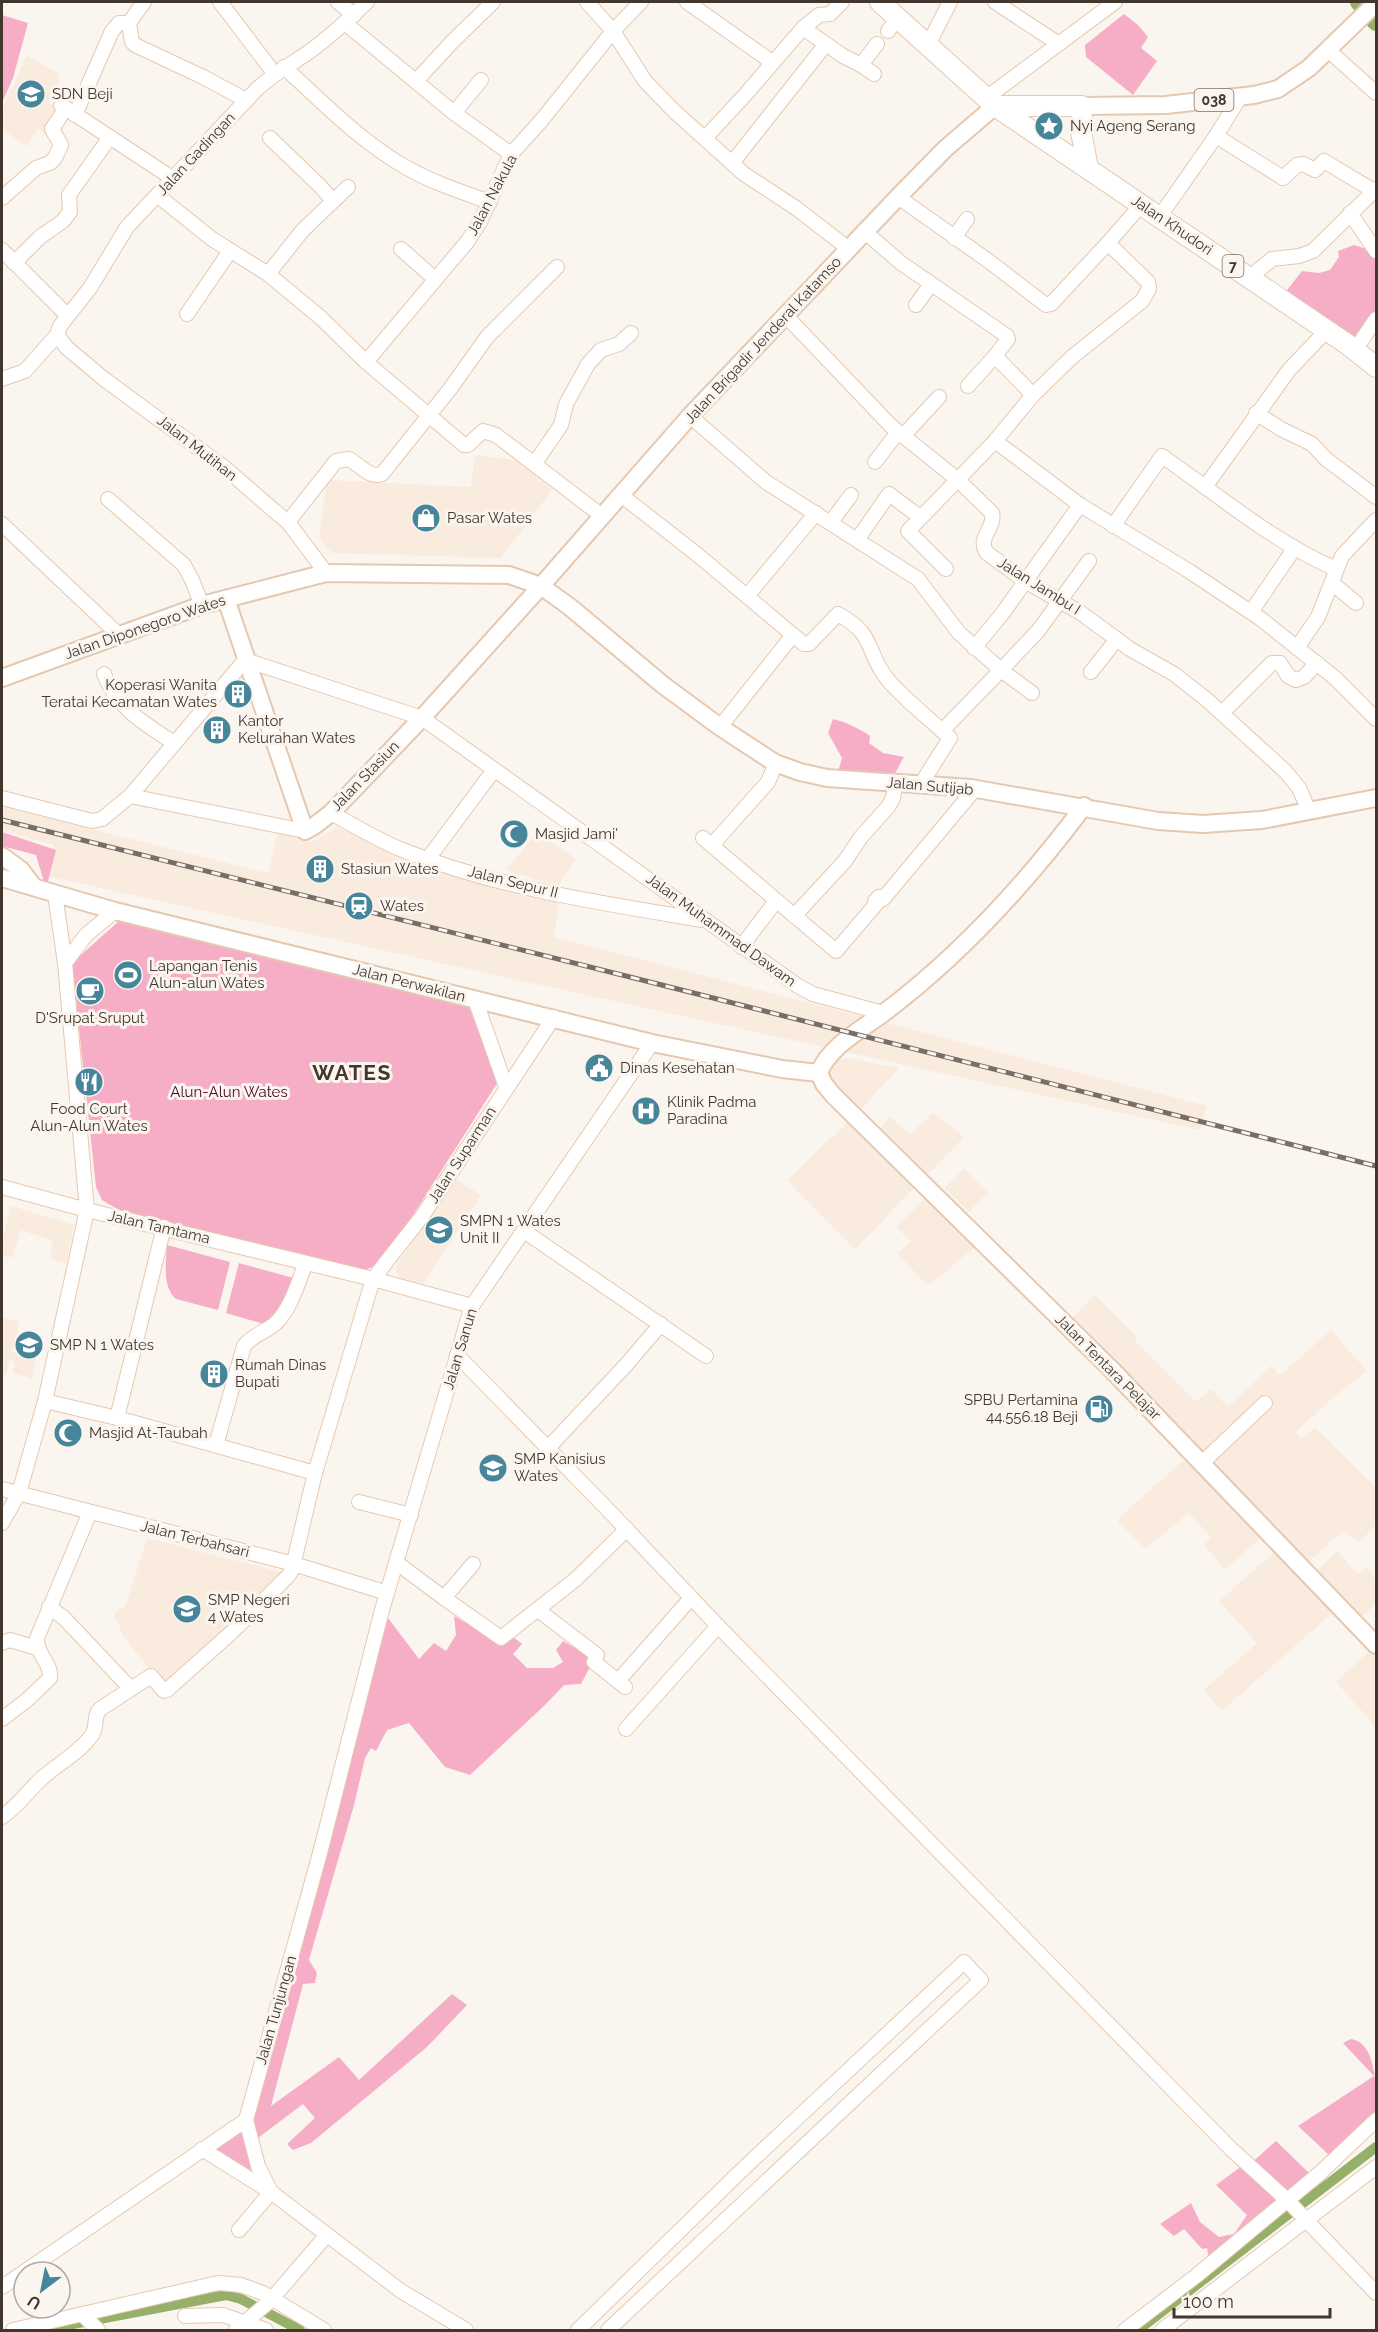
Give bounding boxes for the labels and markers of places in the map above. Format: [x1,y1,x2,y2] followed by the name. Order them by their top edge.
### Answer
[15,78,47,110] school or university icon: SDN Beji
[52,85,113,103] place label: SDN Beji
[1033,110,1065,142] place icon: Nyi Ageng Serang
[1070,117,1196,135] place label: Nyi Ageng Serang
[410,502,442,534] shop icon: Pasar Wates
[447,509,532,527] place label: Pasar Wates
[42,676,217,711] place label: Koperasi Wanita Teratai Kecamatan Wates
[222,678,254,710] building icon: Koperasi Wanita Teratai Kecamatan Wates
[238,712,355,747] place label: Kantor Kelurahan Wates
[201,714,233,746] building icon: Kantor Kelurahan Wates
[498,818,530,850] mosque icon: Masjid Jami'
[535,825,618,843] place label: Masjid Jami'
[304,853,336,885] building icon: Stasiun Wates
[341,860,439,878] place label: Stasiun Wates
[343,890,375,922] station icon: Wates
[380,897,424,915] place label: Wates
[149,957,264,992] place label: Lapangan Tenis Alun-alun Wates
[112,959,144,991] sports icon: Lapangan Tenis Alun-alun Wates
[74,975,106,1007] cafe icon: D'Srupat Sruput
[35,1009,145,1027] place label: D'Srupat Sruput
[583,1052,615,1084] public building icon: Dinas Kesehatan
[620,1059,735,1077] place label: Dinas Kesehatan
[73,1066,105,1098] restaurant icon: Food Court Alun-Alun Wates
[667,1093,757,1128] place label: Klinik Padma Paradina
[630,1095,662,1127] hospital icon: Klinik Padma Paradina
[30,1100,148,1135] place label: Food Court Alun-Alun Wates
[460,1212,561,1247] place label: SMPN 1 Wates Unit II
[423,1214,455,1246] school or university icon: SMPN 1 Wates Unit II
[13,1329,45,1361] school or university icon: SMP N 1 Wates
[50,1336,154,1354] place label: SMP N 1 Wates
[235,1356,326,1391] place label: Rumah Dinas Bupati
[198,1358,230,1390] building icon: Rumah Dinas Bupati
[964,1391,1078,1426] place label: SPBU Pertamina 44.556.18 Beji
[1083,1393,1115,1425] fuel station icon: SPBU Pertamina 44.556.18 Beji
[52,1417,84,1449] mosque icon: Masjid At-Taubah
[89,1424,208,1442] place label: Masjid At-Taubah
[514,1450,606,1485] place label: SMP Kanisius Wates
[477,1452,509,1484] school or university icon: SMP Kanisius Wates
[208,1591,290,1626] place label: SMP Negeri 4 Wates
[171,1593,203,1625] school or university icon: SMP Negeri 4 Wates

